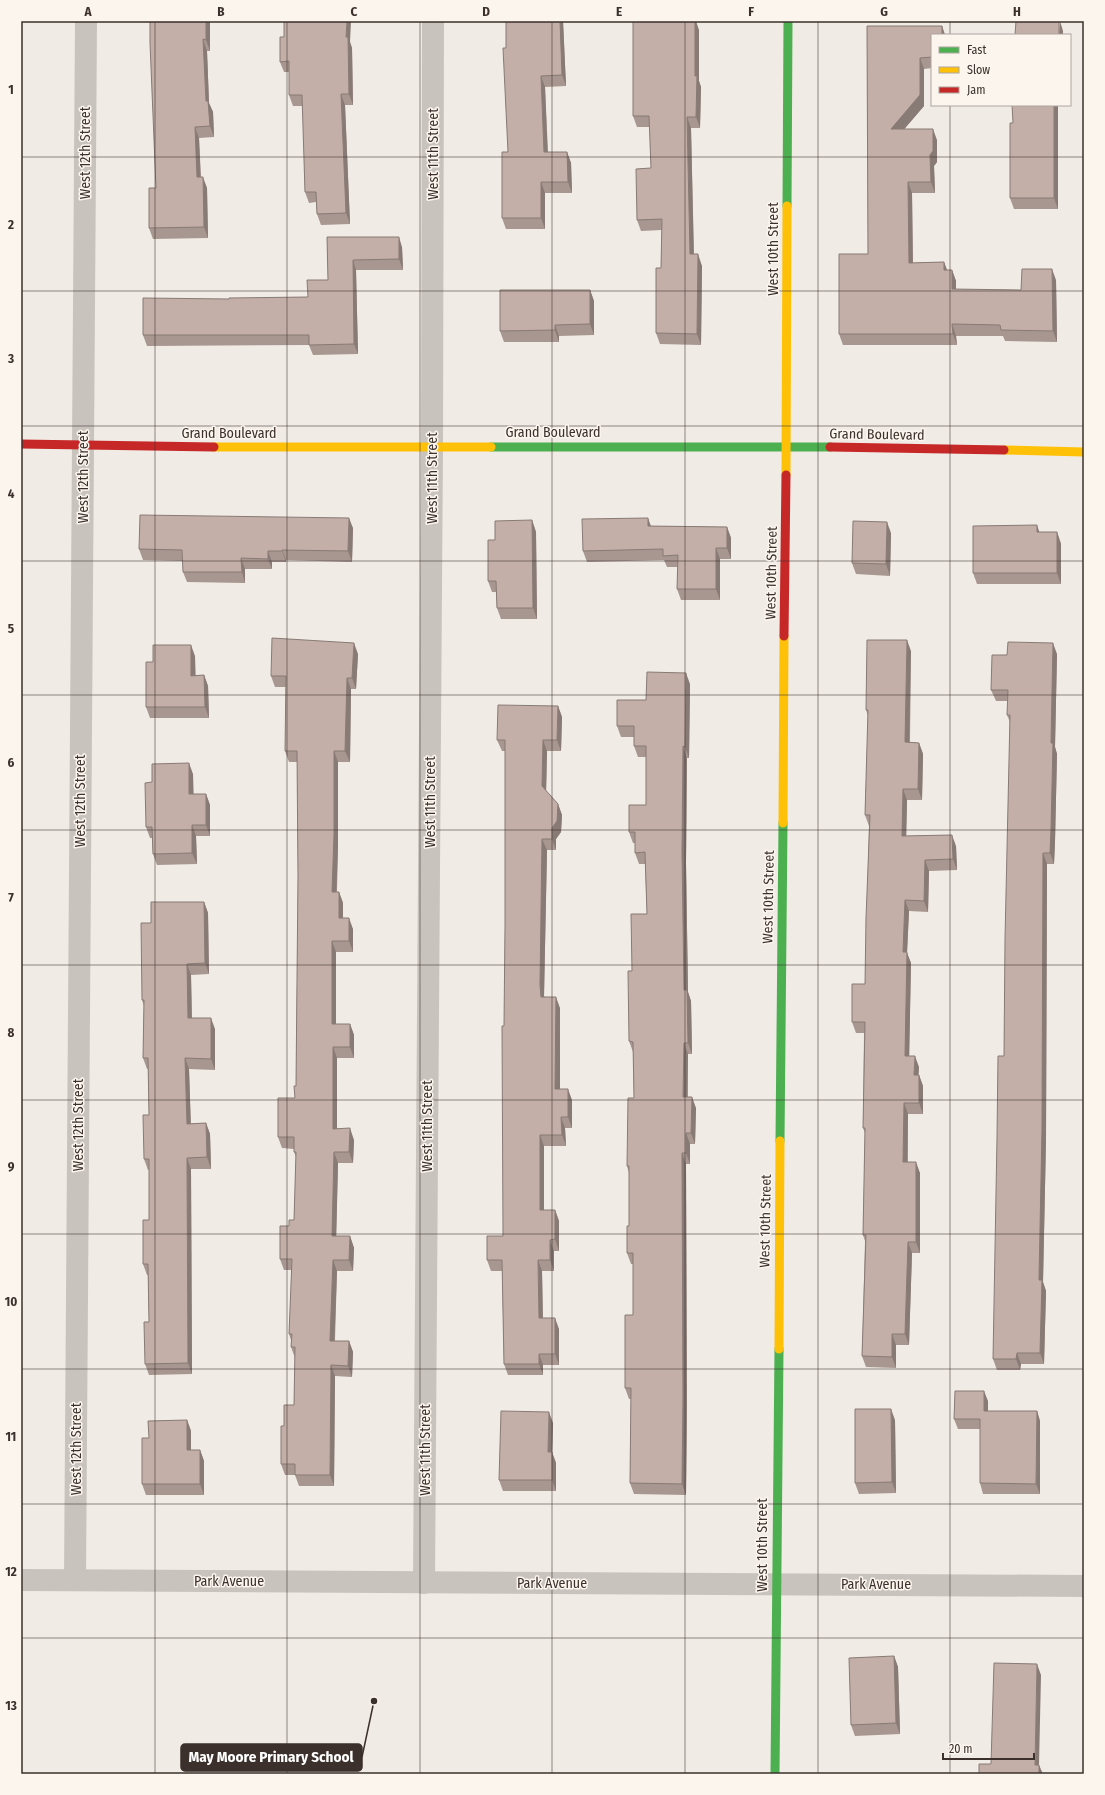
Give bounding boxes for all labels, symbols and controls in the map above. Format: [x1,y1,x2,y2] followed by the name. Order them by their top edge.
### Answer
[83,4,92,19] text: A
[217,4,225,19] text: B
[351,4,358,19] text: C
[482,4,490,19] text: D
[616,4,622,19] text: E
[748,4,754,19] text: F
[880,4,888,19] text: G
[1013,4,1021,19] text: H
[931,34,1071,106] legend
[967,43,986,57] text: Fast
[967,63,990,77] text: Slow
[8,82,14,97] text: 1
[967,83,985,97] text: Jam
[77,106,94,199] street label: West 12th Street
[425,108,442,200] street label: West 11th Street
[765,202,782,296] street label: West 10th Street
[7,217,14,232] text: 2
[7,351,14,366] text: 3
[505,424,601,441] street label: Grand Boulevard
[181,425,277,442] street label: Grand Boulevard
[829,425,925,444] street label: Grand Boulevard
[75,430,92,523] street label: West 12th Street
[424,432,441,524] street label: West 11th Street
[8,486,15,501] text: 4
[762,526,781,620] street label: West 10th Street
[8,621,14,636] text: 5
[72,754,89,847] street label: West 12th Street
[8,755,15,770] text: 6
[422,756,439,848] street label: West 11th Street
[759,850,778,944] street label: West 10th Street
[8,890,14,905] text: 7
[8,1025,15,1040] text: 8
[70,1078,87,1171] street label: West 12th Street
[419,1080,436,1172] street label: West 11th Street
[8,1159,15,1174] text: 9
[756,1174,775,1268] street label: West 10th Street
[5,1294,17,1309] text: 10
[68,1402,85,1495] street label: West 12th Street
[417,1404,434,1496] street label: West 11th Street
[6,1429,16,1444] text: 11
[754,1498,771,1592] street label: West 10th Street
[5,1564,17,1579] text: 12
[194,1573,264,1590] street label: Park Avenue
[517,1575,587,1592] street label: Park Avenue
[841,1576,911,1593] street label: Park Avenue
[5,1698,17,1713] text: 13
[943,1735,1034,1761] scale bar
[949,1742,973,1756] text: 20 m
[181,1744,362,1771] callout: May Moore Primary School
[188,1748,354,1766] text: May Moore Primary School

